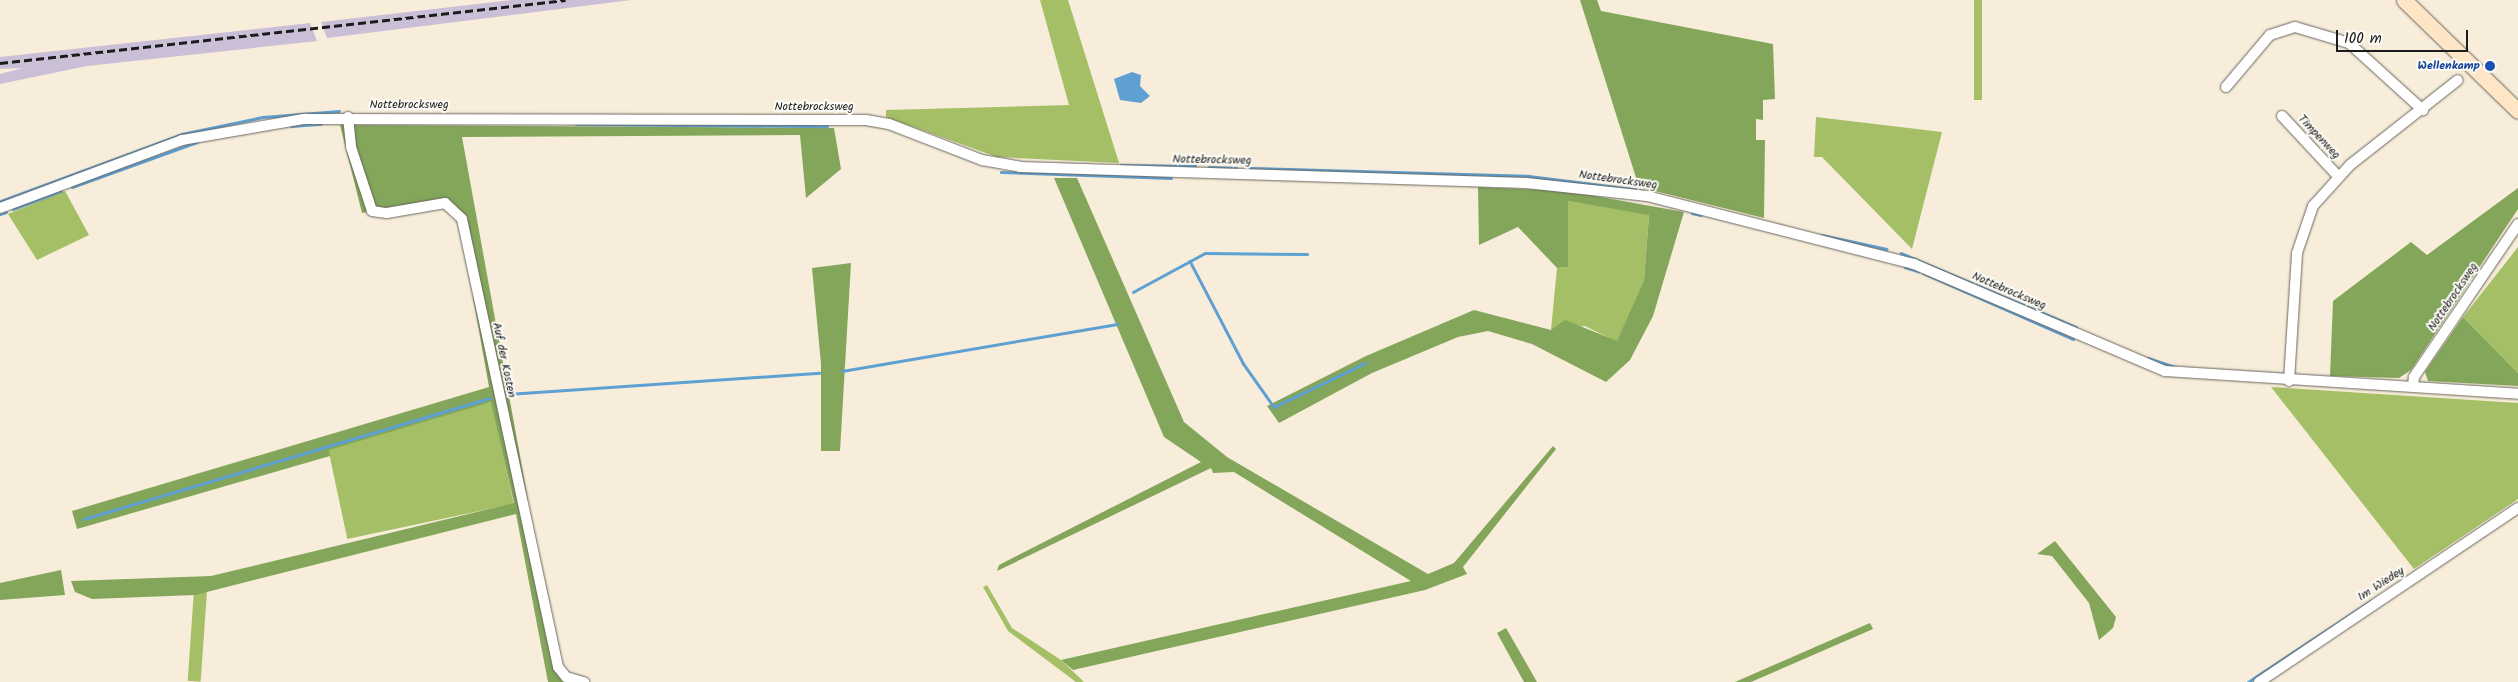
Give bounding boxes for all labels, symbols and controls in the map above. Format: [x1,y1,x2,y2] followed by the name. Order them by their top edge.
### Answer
[2338,20,2470,52] scale bar
[2344,27,2382,51] text: 100 m
[2418,59,2480,73] place label: Wellenkamp
[2484,60,2496,72] marker: Wellenkamp
[369,98,449,112] street label: Nottebrocksweg
[774,100,854,114] street label: Nottebrocksweg
[2295,112,2343,162] street label: Timpenweg
[1172,152,1252,168] street label: Nottebrocksweg
[1578,167,1658,193] street label: Nottebrocksweg
[2425,260,2481,334] street label: Nottebrocksweg
[1970,269,2048,313] street label: Nottebrocksweg
[489,321,519,399] street label: Auf der Kosten
[2355,564,2407,604] street label: Im Wiedey

